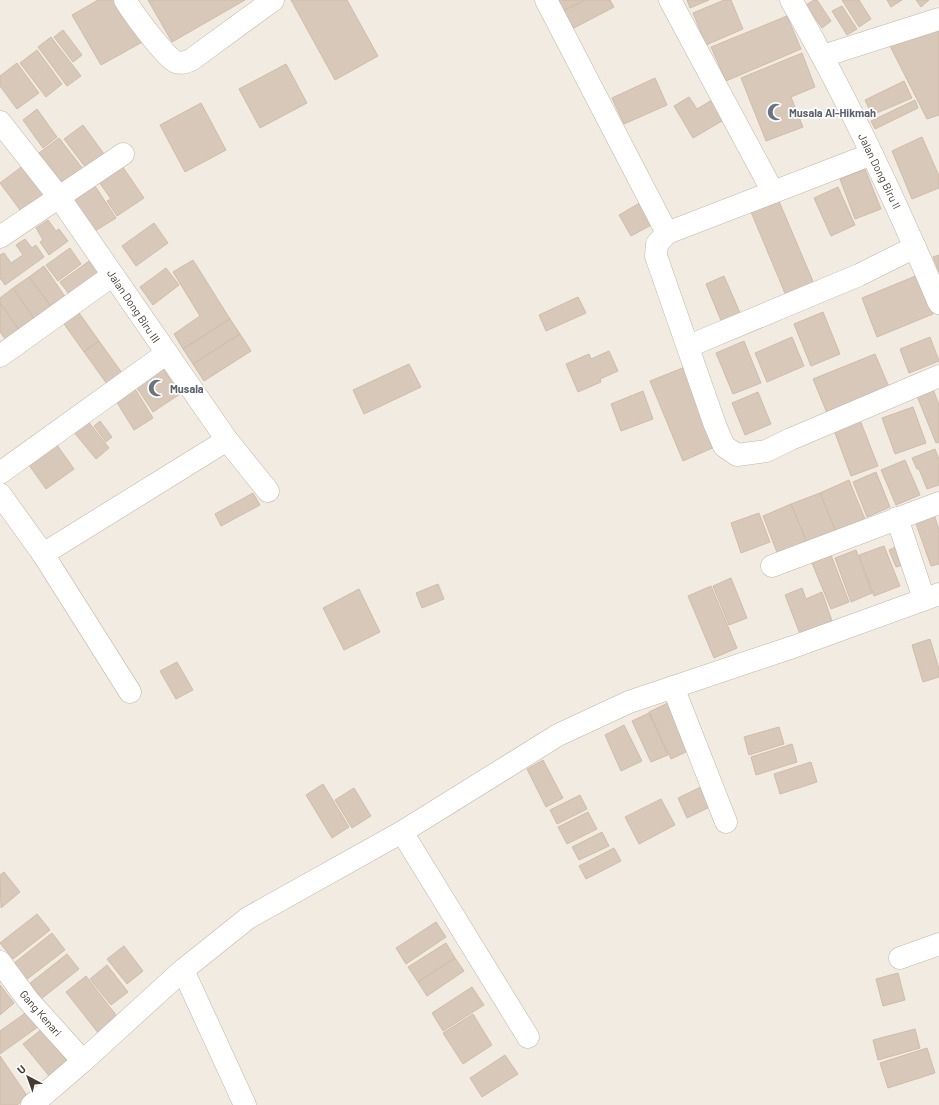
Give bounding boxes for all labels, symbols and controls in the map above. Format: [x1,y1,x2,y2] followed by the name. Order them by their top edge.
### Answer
[766,102,786,122] mosque icon: Musala Al-Hikmah
[789,106,876,119] place label: Musala Al-Hikmah
[856,131,904,211] street label: Jalan Dong Biru II
[105,267,163,345] street label: Jalan Dong Biru III
[147,378,167,398] mosque icon: Musala
[170,382,204,395] place label: Musala
[17,987,65,1039] street label: Gang Kenari
[8,1057,48,1097] north arrow
[14,1062,28,1076] text: U

